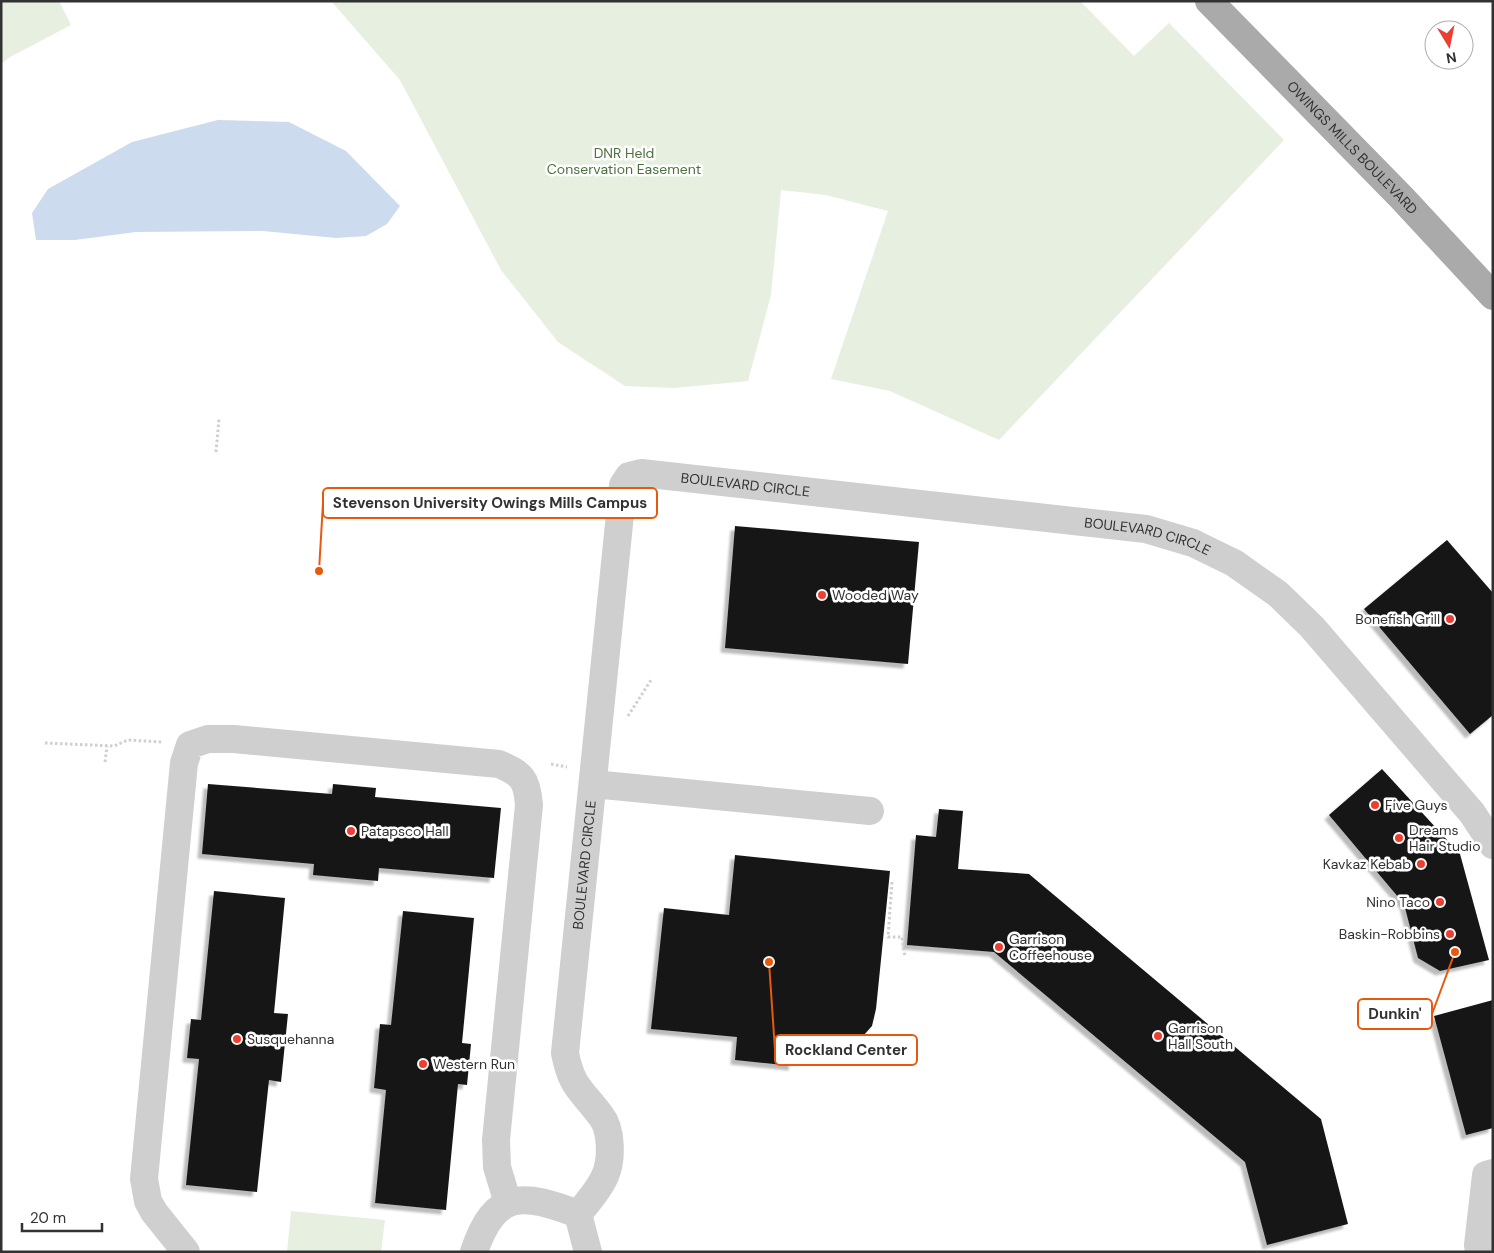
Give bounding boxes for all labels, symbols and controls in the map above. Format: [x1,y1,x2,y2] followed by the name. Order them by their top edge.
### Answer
[1424,20,1474,70] north arrow
[1445,48,1458,68] text: N
[1283,77,1422,218] street label: OWINGS MILLS BOULEVARD
[547,144,701,178] park label: DNR Held Conservation Easement
[680,468,811,501] street label: BOULEVARD CIRCLE
[323,488,657,518] callout: Stevenson University Owings Mills Campus
[333,493,647,513] text: Stevenson University Owings Mills Campus
[1083,513,1214,559] street label: BOULEVARD CIRCLE
[832,586,919,604] place label: Wooded Way
[816,589,828,601] marker: Wooded Way
[1355,610,1440,628] place label: Bonefish Grill
[1444,613,1456,625] marker: Bonefish Grill
[1385,796,1448,814] place label: Five Guys
[569,799,600,930] street label: BOULEVARD CIRCLE
[1369,799,1381,811] marker: Five Guys
[1409,821,1480,855] place label: Dreams Hair Studio
[361,822,449,840] place label: Patapsco Hall
[345,825,357,837] marker: Patapsco Hall
[1393,832,1405,844] marker: Dreams Hair Studio
[1323,855,1411,873] place label: Kavkaz Kebab
[1415,858,1427,870] marker: Kavkaz Kebab
[1366,893,1430,911] place label: Nino Taco
[1434,896,1446,908] marker: Nino Taco
[1339,925,1440,943] place label: Baskin-Robbins
[1444,928,1456,940] marker: Baskin-Robbins
[1009,930,1092,964] place label: Garrison Coffeehouse
[993,941,1005,953] marker: Garrison Coffeehouse
[1358,999,1432,1029] callout: Dunkin'
[1368,1004,1422,1024] text: Dunkin'
[1168,1019,1233,1053] place label: Garrison Hall South
[247,1030,334,1048] place label: Susquehanna
[1152,1030,1164,1042] marker: Garrison Hall South
[231,1033,243,1045] marker: Susquehanna
[775,1035,917,1065] callout: Rockland Center
[785,1040,907,1060] text: Rockland Center
[433,1055,515,1073] place label: Western Run
[417,1058,429,1070] marker: Western Run
[22,1200,102,1232] scale bar
[30,1208,66,1228] text: 20 m

